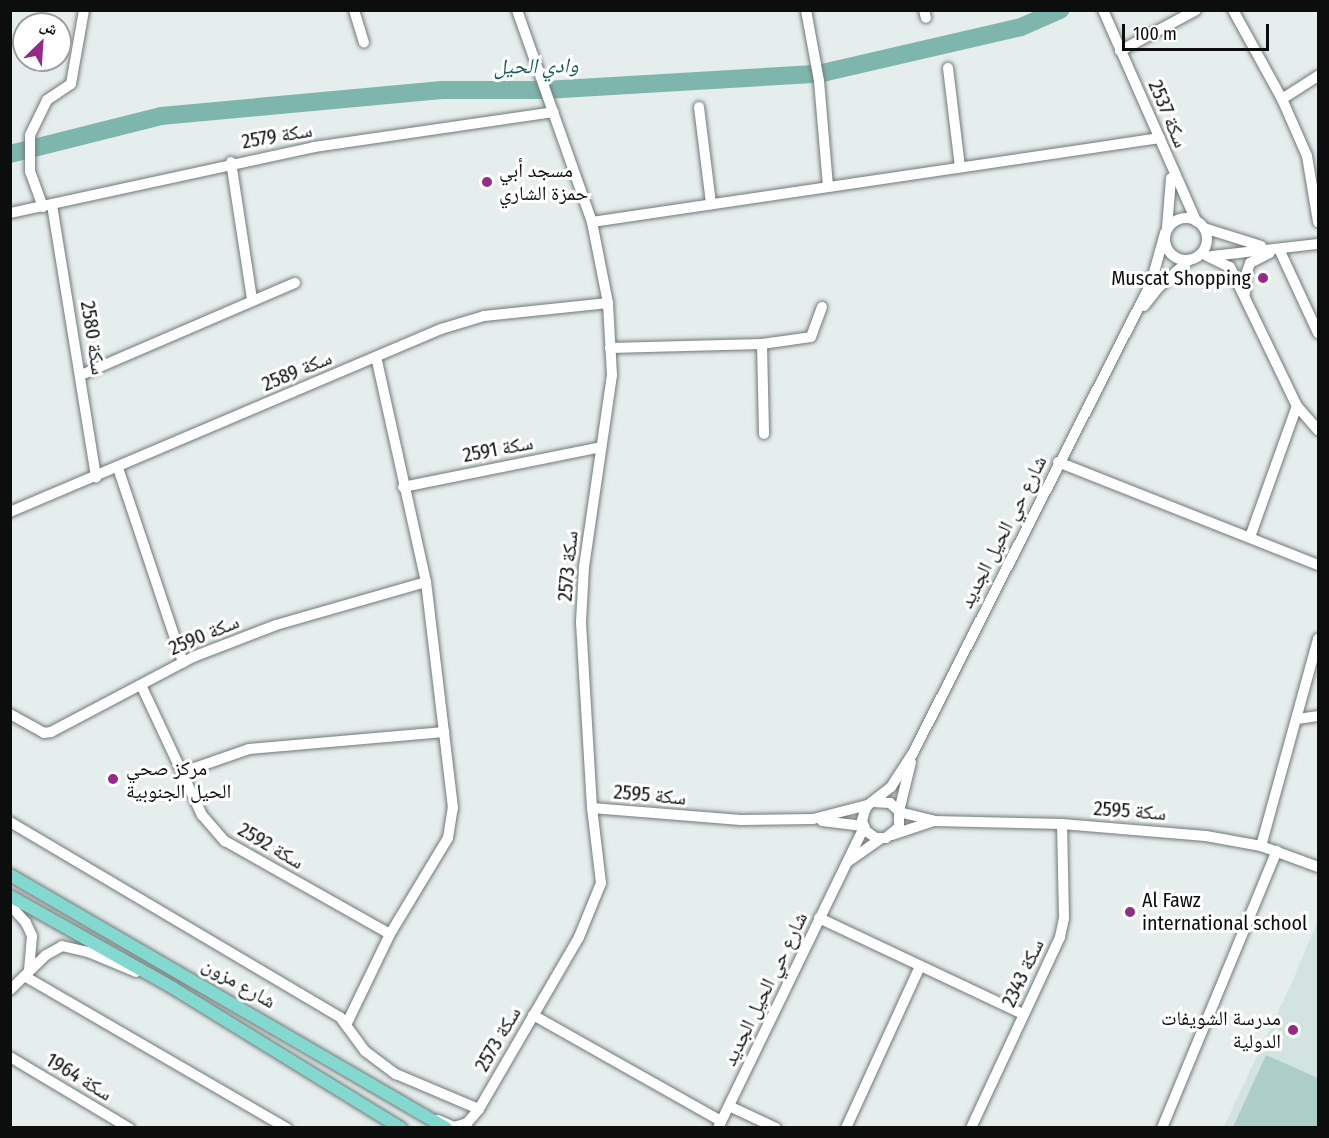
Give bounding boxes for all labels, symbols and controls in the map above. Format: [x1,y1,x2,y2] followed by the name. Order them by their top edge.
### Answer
[12,12,72,72] north arrow
[1125,12,1272,50] scale bar
[37,15,61,39] text: ش
[1133,23,1177,45] text: 100 m
[493,53,579,79] water label: وادي الحيل
[1143,77,1193,151] street label: سكة 2537
[240,118,314,154] street label: سكة 2579
[499,158,588,205] place label: مسجد أبي حمزة الشاري
[480,175,494,189] marker: مسجد أبي حمزة الشاري
[1111,266,1251,290] place label: Muscat Shopping
[1256,271,1270,285] marker: Muscat Shopping
[75,299,111,377] street label: سكة 2580
[258,346,336,396] street label: سكة 2589
[461,430,535,468] street label: سكة 2591
[954,452,1052,612] street label: شارع حي الحيل الجديد
[553,530,583,602] street label: سكة 2573
[165,610,243,660] street label: سكة 2590
[126,756,231,803] place label: مركز صحي الحيل الجنوبية
[104,770,122,788] marker: مركز صحي الحيل الجنوبية
[613,780,687,810] street label: سكة 2595
[1093,796,1167,826] street label: سكة 2595
[234,818,308,874] street label: سكة 2592
[1142,888,1307,935] place label: Al Fawz international school
[1123,905,1137,919] marker: Al Fawz international school
[717,908,813,1070] street label: شارع حي الحيل الجديد
[997,935,1049,1011] street label: سكة 2343
[198,952,280,1014] street label: شارع مزون
[470,1002,526,1076] street label: سكة 2573
[1161,1006,1281,1053] place label: مدرسة الشويفات الدولية
[1286,1023,1300,1037] marker: مدرسة الشويفات الدولية
[41,1048,117,1106] street label: سكة 1964

